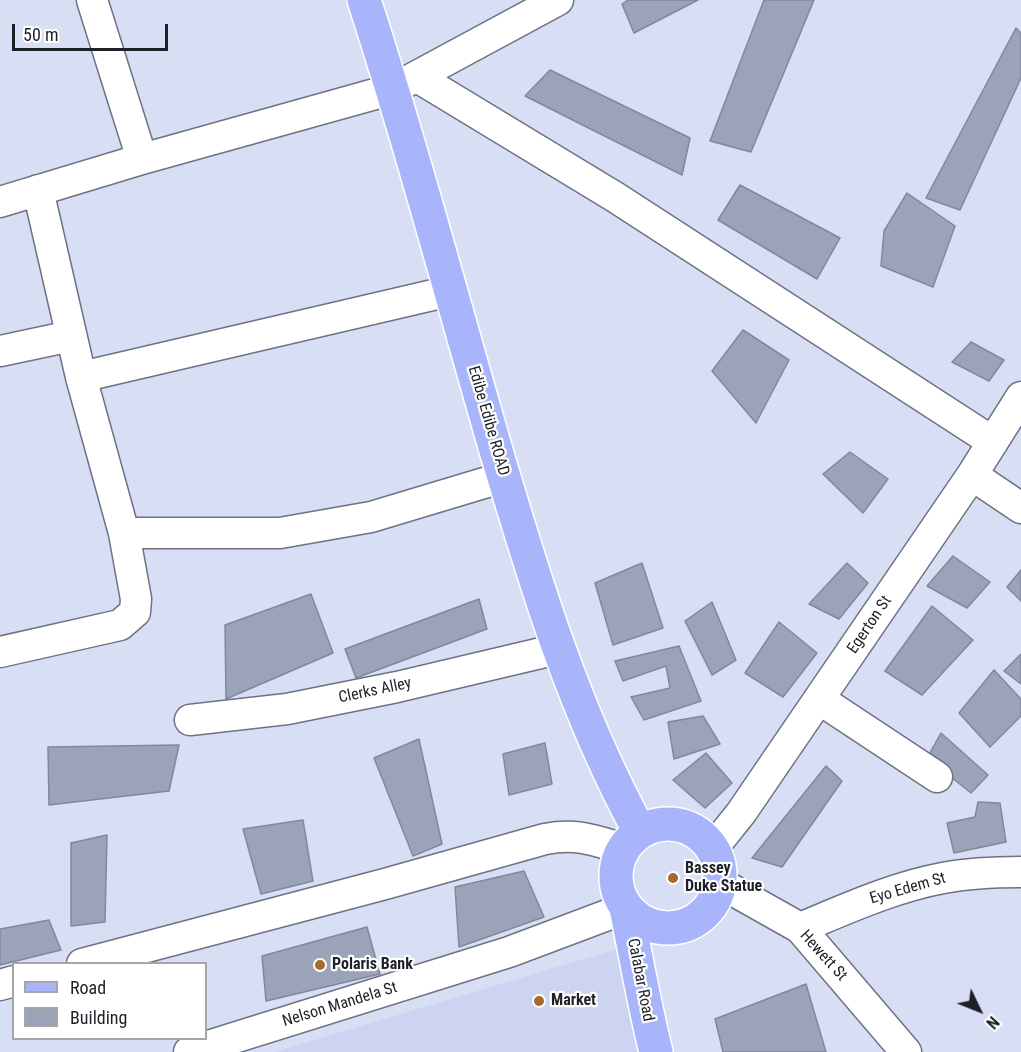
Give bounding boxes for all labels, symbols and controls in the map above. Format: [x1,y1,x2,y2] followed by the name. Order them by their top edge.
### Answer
[15,12,171,50] scale bar
[23,24,58,45] text: 50 m
[463,364,513,478] street label: Edibe Edibe ROAD
[844,592,896,658] street label: Egerton St
[337,674,413,708] street label: Clerks Alley
[685,859,762,897] place label: Bassey Duke Statue
[868,869,948,909] street label: Eyo Edem St
[666,871,680,885] marker: Bassey Duke Statue
[795,927,851,985] street label: Hewett St
[623,937,657,1023] street label: Calabar Road
[332,955,413,975] place label: Polaris Bank
[313,958,327,972] marker: Polaris Bank
[12,962,207,1040] legend
[70,977,106,998] text: Road
[280,978,400,1032] street label: Nelson Mandela St
[949,980,1009,1040] north arrow
[551,991,596,1011] place label: Market
[532,994,546,1008] marker: Market
[70,1007,127,1028] text: Building
[982,1013,1003,1033] text: N

